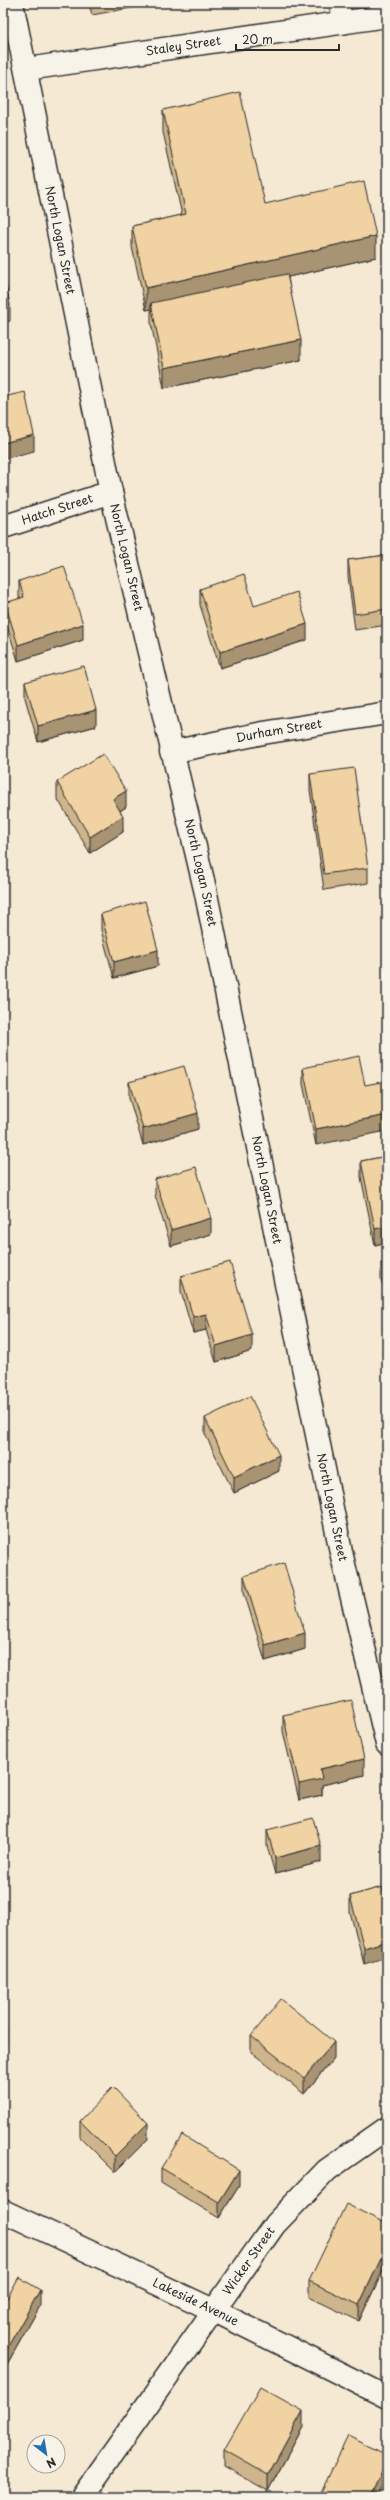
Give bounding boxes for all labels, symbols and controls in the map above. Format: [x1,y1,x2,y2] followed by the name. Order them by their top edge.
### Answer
[236,26,339,52] scale bar
[242,30,273,48] text: 20 m
[144,31,222,59] street label: Staley Street
[41,184,81,296] street label: North Logan Street
[19,488,95,528] street label: Hatch Street
[106,501,149,613] street label: North Logan Street
[234,714,323,746] street label: Durham Street
[181,817,222,928] street label: North Logan Street
[248,1134,288,1245] street label: North Logan Street
[313,1451,353,1563] street label: North Logan Street
[218,2222,279,2298] street label: Wicker Street
[150,2273,242,2330] street label: Lakeside Avenue
[26,2434,66,2474] north arrow
[43,2453,60,2473] text: N

